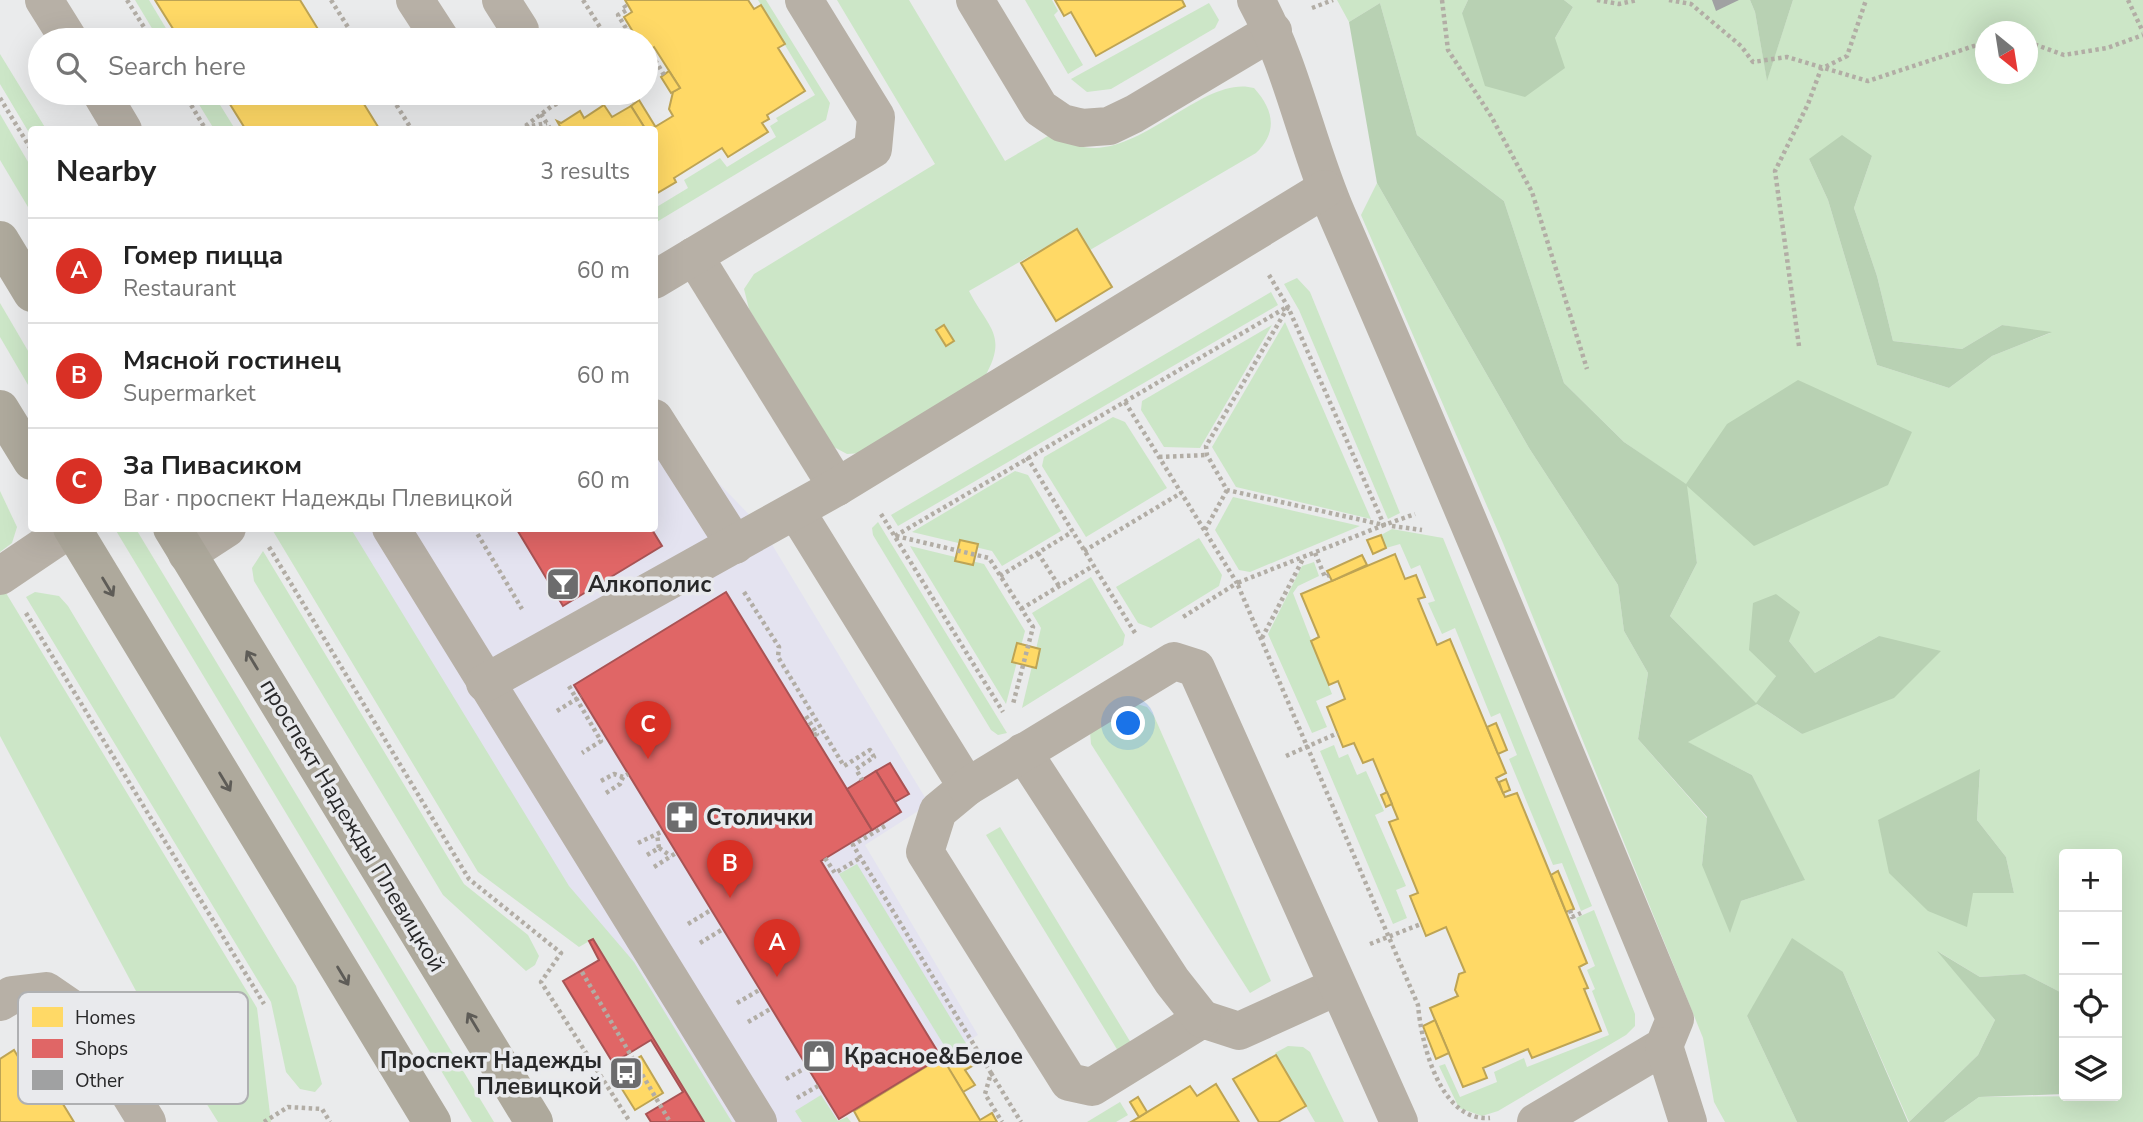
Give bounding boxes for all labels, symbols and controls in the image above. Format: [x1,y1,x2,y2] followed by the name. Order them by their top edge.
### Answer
[1975,21,2038,84] north arrow
[28,28,658,105] search box
[52,48,90,86] icon: search
[108,49,246,84] text: Search here
[56,151,156,192] text: Nearby
[540,156,630,187] text: 3 results
[123,238,283,273] text: Гомер пицца
[70,255,88,286] text: A
[577,255,630,286] text: 60 m
[123,273,236,304] text: Restaurant
[123,343,341,378] text: Мясной гостинец
[71,360,87,391] text: B
[577,360,630,391] text: 60 m
[123,378,256,409] text: Supermarket
[123,448,302,483] text: За Пивасиком
[71,465,87,496] text: C
[577,465,630,496] text: 60 m
[123,483,513,514] text: Bar · проспект Надежды Плевицкой
[544,565,582,603] bar icon: Алкополис
[588,569,711,600] place label: Алкополис
[101,576,115,596] one-way arrow
[245,651,259,671] one-way arrow
[253,673,453,978] street label: проспект Надежды Плевицкой
[625,701,671,759] pin: C
[1111,706,1145,740] your location
[219,771,233,791] one-way arrow
[663,798,701,836] pharmacy icon: Столички
[706,802,813,833] place label: Столички
[707,840,753,898] pin: B
[2059,849,2122,1101] map controls
[2059,849,2122,912] button: +
[2059,912,2122,975] button: −
[754,919,800,977] pin: A
[337,966,351,986] one-way arrow
[2059,975,2122,1038] button: locate
[18,992,248,1104] legend
[75,1005,136,1031] text: Homes
[465,1012,479,1032] one-way arrow
[75,1036,128,1062] text: Shops
[800,1037,838,1075] shop icon: Красное&Белое
[2059,1038,2122,1101] button: layers
[844,1041,1023,1072] place label: Красное&Белое
[380,1045,602,1102] place label: Проспект Надежды Плевицкой
[607,1054,645,1092] bus stop icon: Проспект Надежды Плевицкой
[75,1068,124,1094] text: Other

